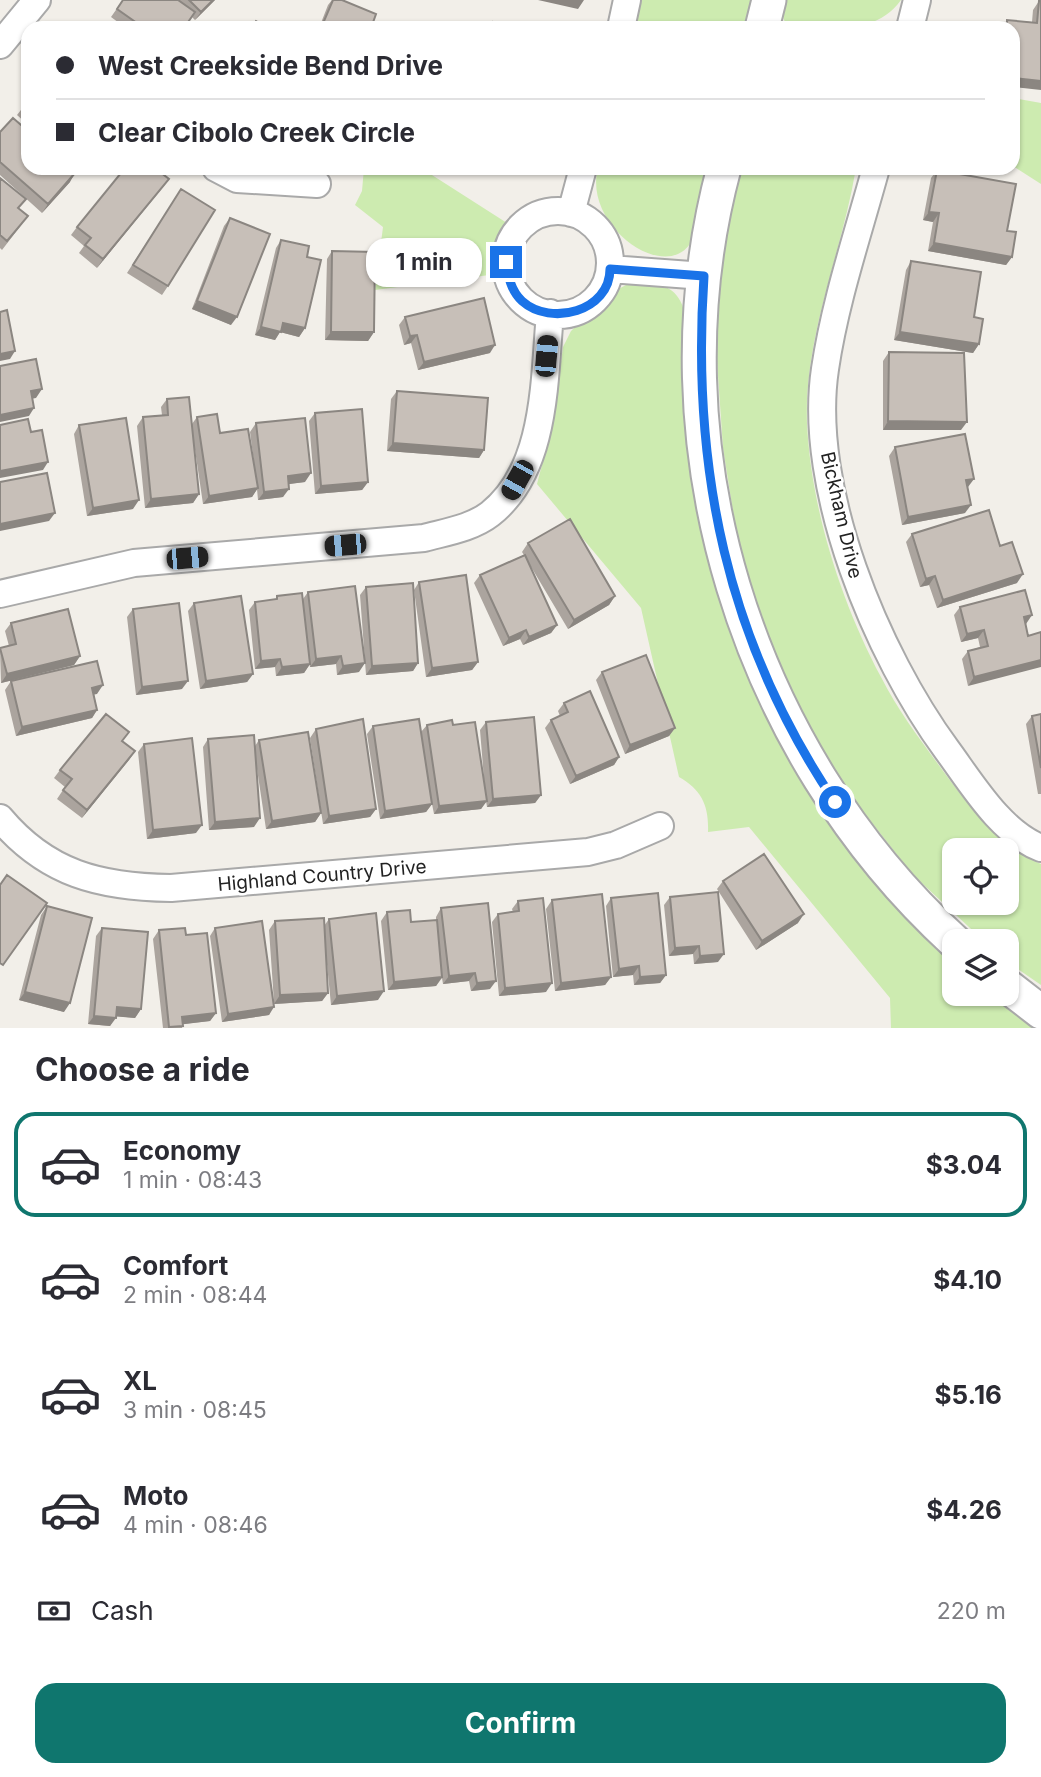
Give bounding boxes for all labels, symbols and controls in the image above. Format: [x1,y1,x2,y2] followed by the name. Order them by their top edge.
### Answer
[98,50,443,81] text: West Creekside Bend Drive
[98,117,415,148] text: Clear Cibolo Creek Circle
[366,238,482,286] callout: 1 min
[490,246,522,278] route end
[396,248,452,276] text: 1 min
[534,334,559,378] car
[816,450,867,581] street label: Bickham Drive
[498,457,537,503] car
[324,533,367,557] car
[166,546,209,570] car
[819,786,851,818] route start
[942,838,1019,1006] map controls
[942,838,1019,915] button: locate
[217,855,427,896] street label: Highland Country Drive
[942,929,1019,1006] button: layers
[35,1050,250,1089] text: Choose a ride
[39,1133,102,1196] icon: car
[123,1135,241,1166] text: Economy
[926,1149,1002,1180] text: $3.04
[123,1166,262,1194] text: 1 min · 08:43
[39,1248,102,1311] icon: car
[123,1250,228,1281] text: Comfort
[933,1264,1002,1295] text: $4.10
[123,1281,267,1309] text: 2 min · 08:44
[39,1363,102,1426] icon: car
[123,1365,157,1396] text: XL
[935,1379,1002,1410] text: $5.16
[123,1396,267,1424] text: 3 min · 08:45
[39,1478,102,1541] icon: car
[123,1480,188,1511] text: Moto
[926,1494,1002,1525] text: $4.26
[123,1511,268,1539] text: 4 min · 08:46
[35,1592,73,1630] icon: cash
[91,1595,154,1626] text: Cash
[937,1597,1006,1625] text: 220 m
[35,1683,1006,1763] button: Confirm

